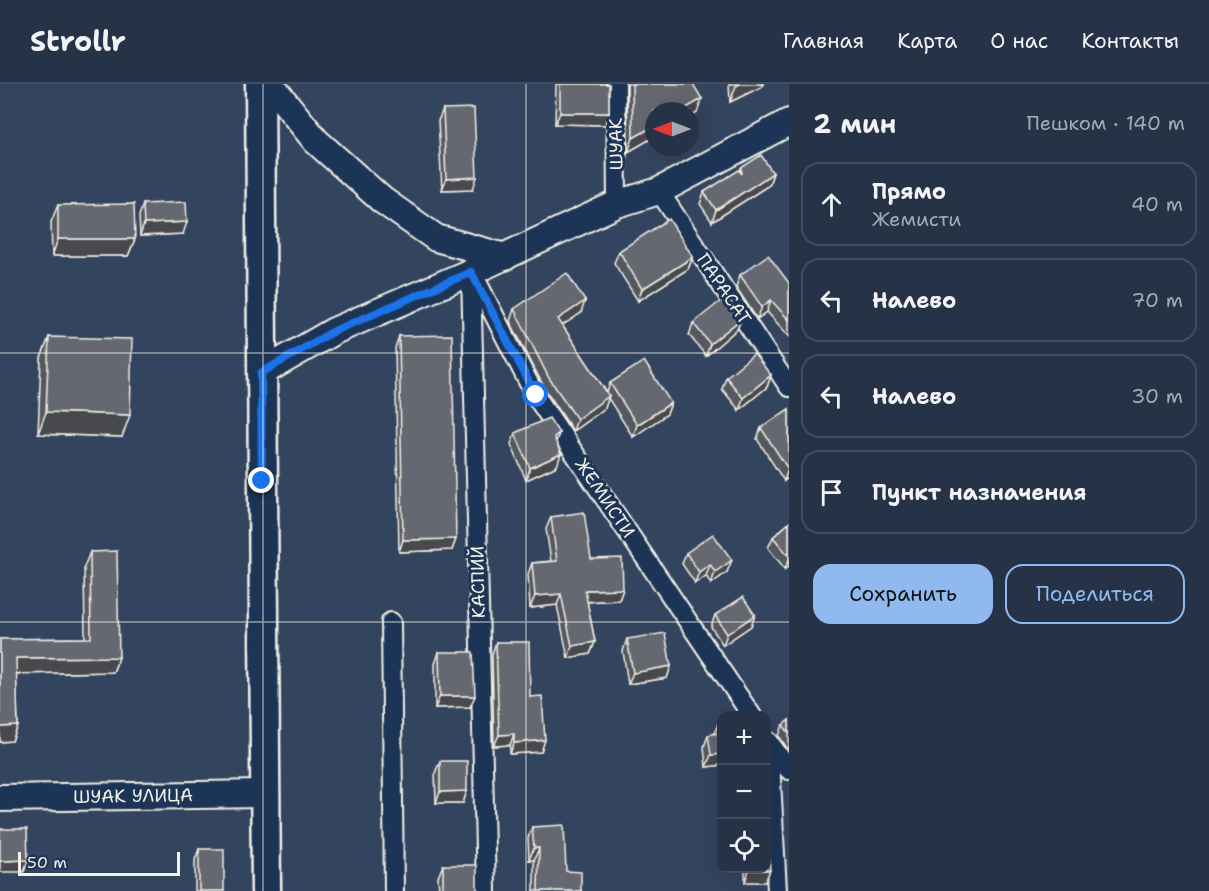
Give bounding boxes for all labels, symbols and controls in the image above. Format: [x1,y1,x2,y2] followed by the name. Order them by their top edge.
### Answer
[30,22,126,60] text: Strollr
[783,27,864,55] text: Главная
[897,27,957,55] text: Карта
[990,27,1048,55] text: О нас
[1081,27,1179,55] text: Контакты
[645,102,699,156] north arrow
[813,106,896,141] text: 2 мин
[1027,110,1185,136] text: Пешком · 140 m
[604,117,628,171] street label: ШУАК
[872,177,946,206] text: Прямо
[815,188,848,221] icon: ahead
[1131,191,1183,217] text: 40 m
[872,206,961,232] text: Жемисти
[691,249,757,329] street label: ПАРАСАТ
[815,284,848,317] icon: left
[872,286,956,315] text: Налево
[1131,287,1183,313] text: 70 m
[815,380,848,413] icon: left
[522,381,548,407] route start
[872,382,956,411] text: Налево
[1131,383,1183,409] text: 30 m
[570,453,640,543] street label: ЖЕМИСТИ
[248,467,274,493] route end
[815,476,848,509] icon: arrive
[872,478,1086,507] text: Пункт назначения
[465,545,491,619] street label: КАСПИЙ
[813,564,993,624] button: Сохранить
[1005,564,1185,624] button: Поделиться
[717,711,771,873] map controls
[717,711,771,765] button: +
[717,765,771,819] button: −
[73,783,193,809] street label: ШУАК УЛИЦА
[717,819,771,873] button: locate
[18,849,180,876] scale bar
[27,852,67,873] text: 50 m

